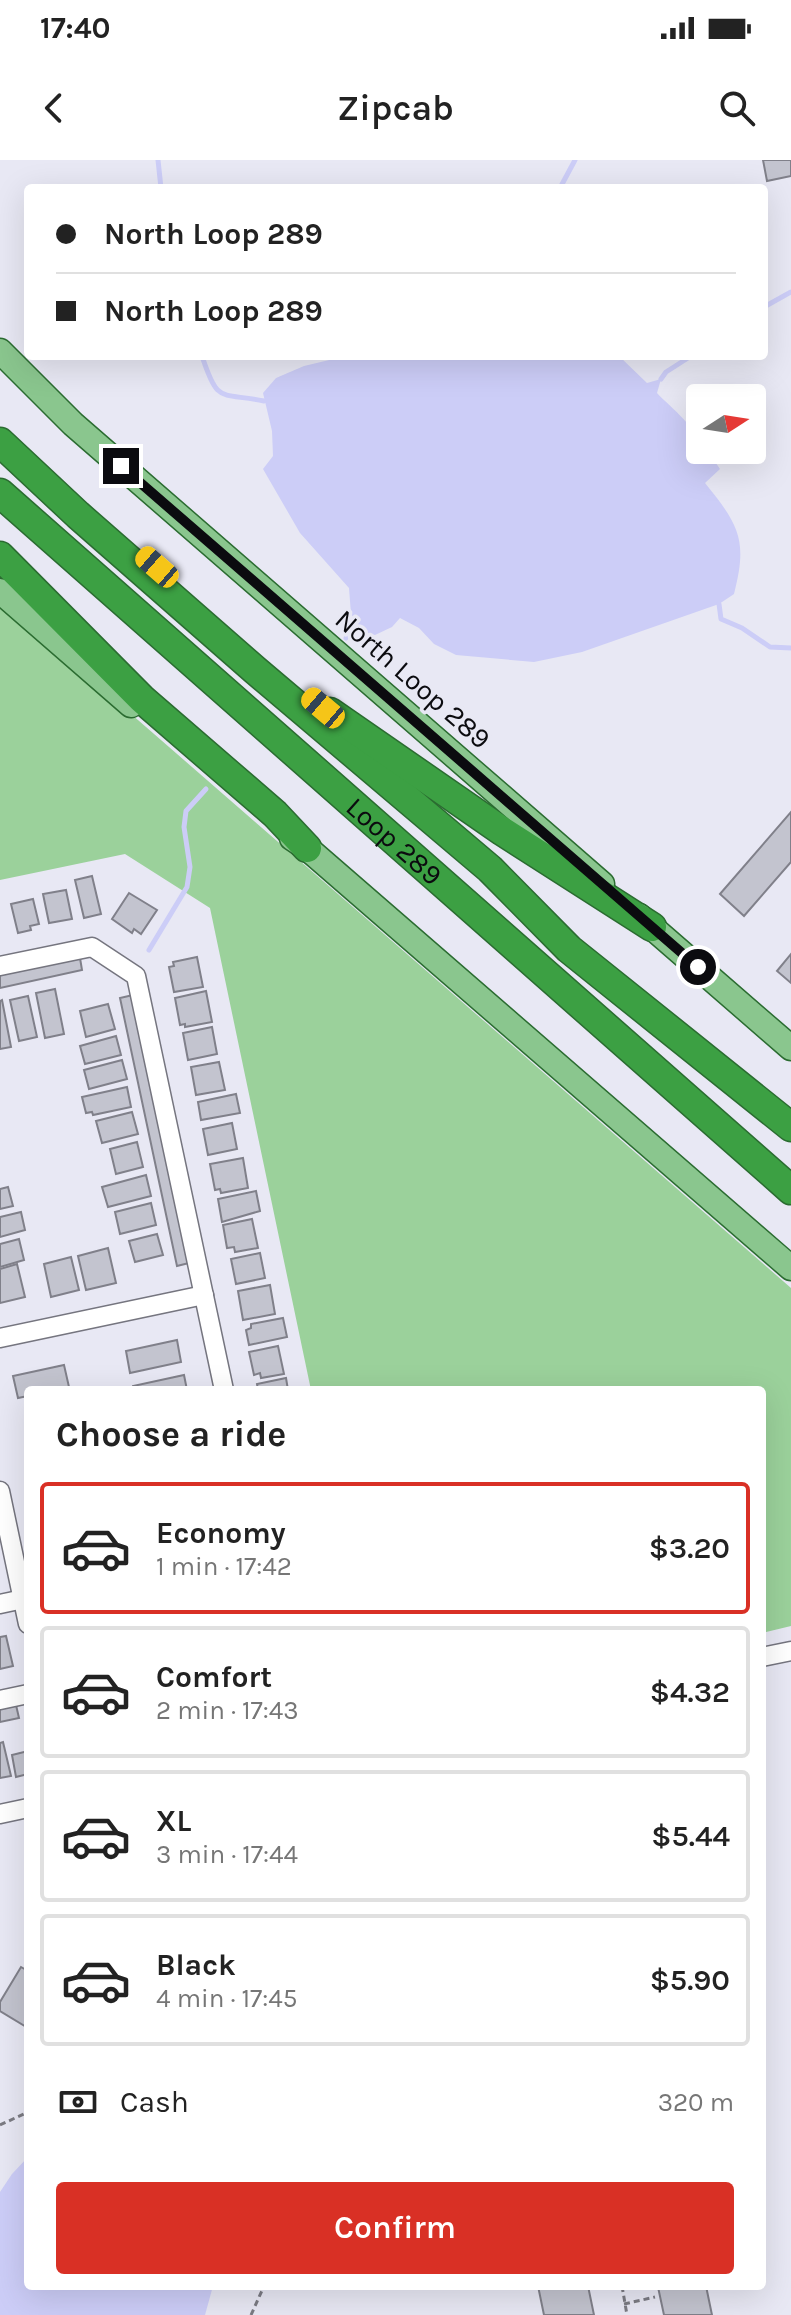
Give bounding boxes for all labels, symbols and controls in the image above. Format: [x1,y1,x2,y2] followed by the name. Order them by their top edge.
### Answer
[40,10,111,46] text: 17:40
[32,86,76,130] icon: back
[715,86,759,130] icon: search
[337,87,454,129] text: Zipcab
[104,216,323,252] text: North Loop 289
[104,293,323,329] text: North Loop 289
[686,384,766,464] north arrow
[686,384,766,464] map controls
[103,448,139,484] route end
[131,542,183,592] car
[329,603,497,755] street label: North Loop 289
[297,683,349,733] car
[340,790,449,892] street label: Loop 289
[680,949,716,985] route start
[56,1413,286,1455] text: Choose a ride
[60,1512,132,1584] icon: car
[156,1515,286,1551] text: Economy
[649,1530,730,1566] text: $3.20
[156,1551,292,1582] text: 1 min · 17:42
[60,1656,132,1728] icon: car
[156,1659,272,1695] text: Comfort
[650,1674,730,1710] text: $4.32
[156,1695,299,1726] text: 2 min · 17:43
[60,1800,132,1872] icon: car
[156,1803,191,1839] text: XL
[651,1818,730,1854] text: $5.44
[156,1839,298,1870] text: 3 min · 17:44
[60,1944,132,2016] icon: car
[156,1947,236,1983] text: Black
[650,1962,730,1998] text: $5.90
[156,1983,297,2014] text: 4 min · 17:45
[56,2080,100,2124] icon: cash
[120,2084,189,2120] text: Cash
[658,2087,734,2118] text: 320 m
[56,2182,734,2274] button: Confirm

